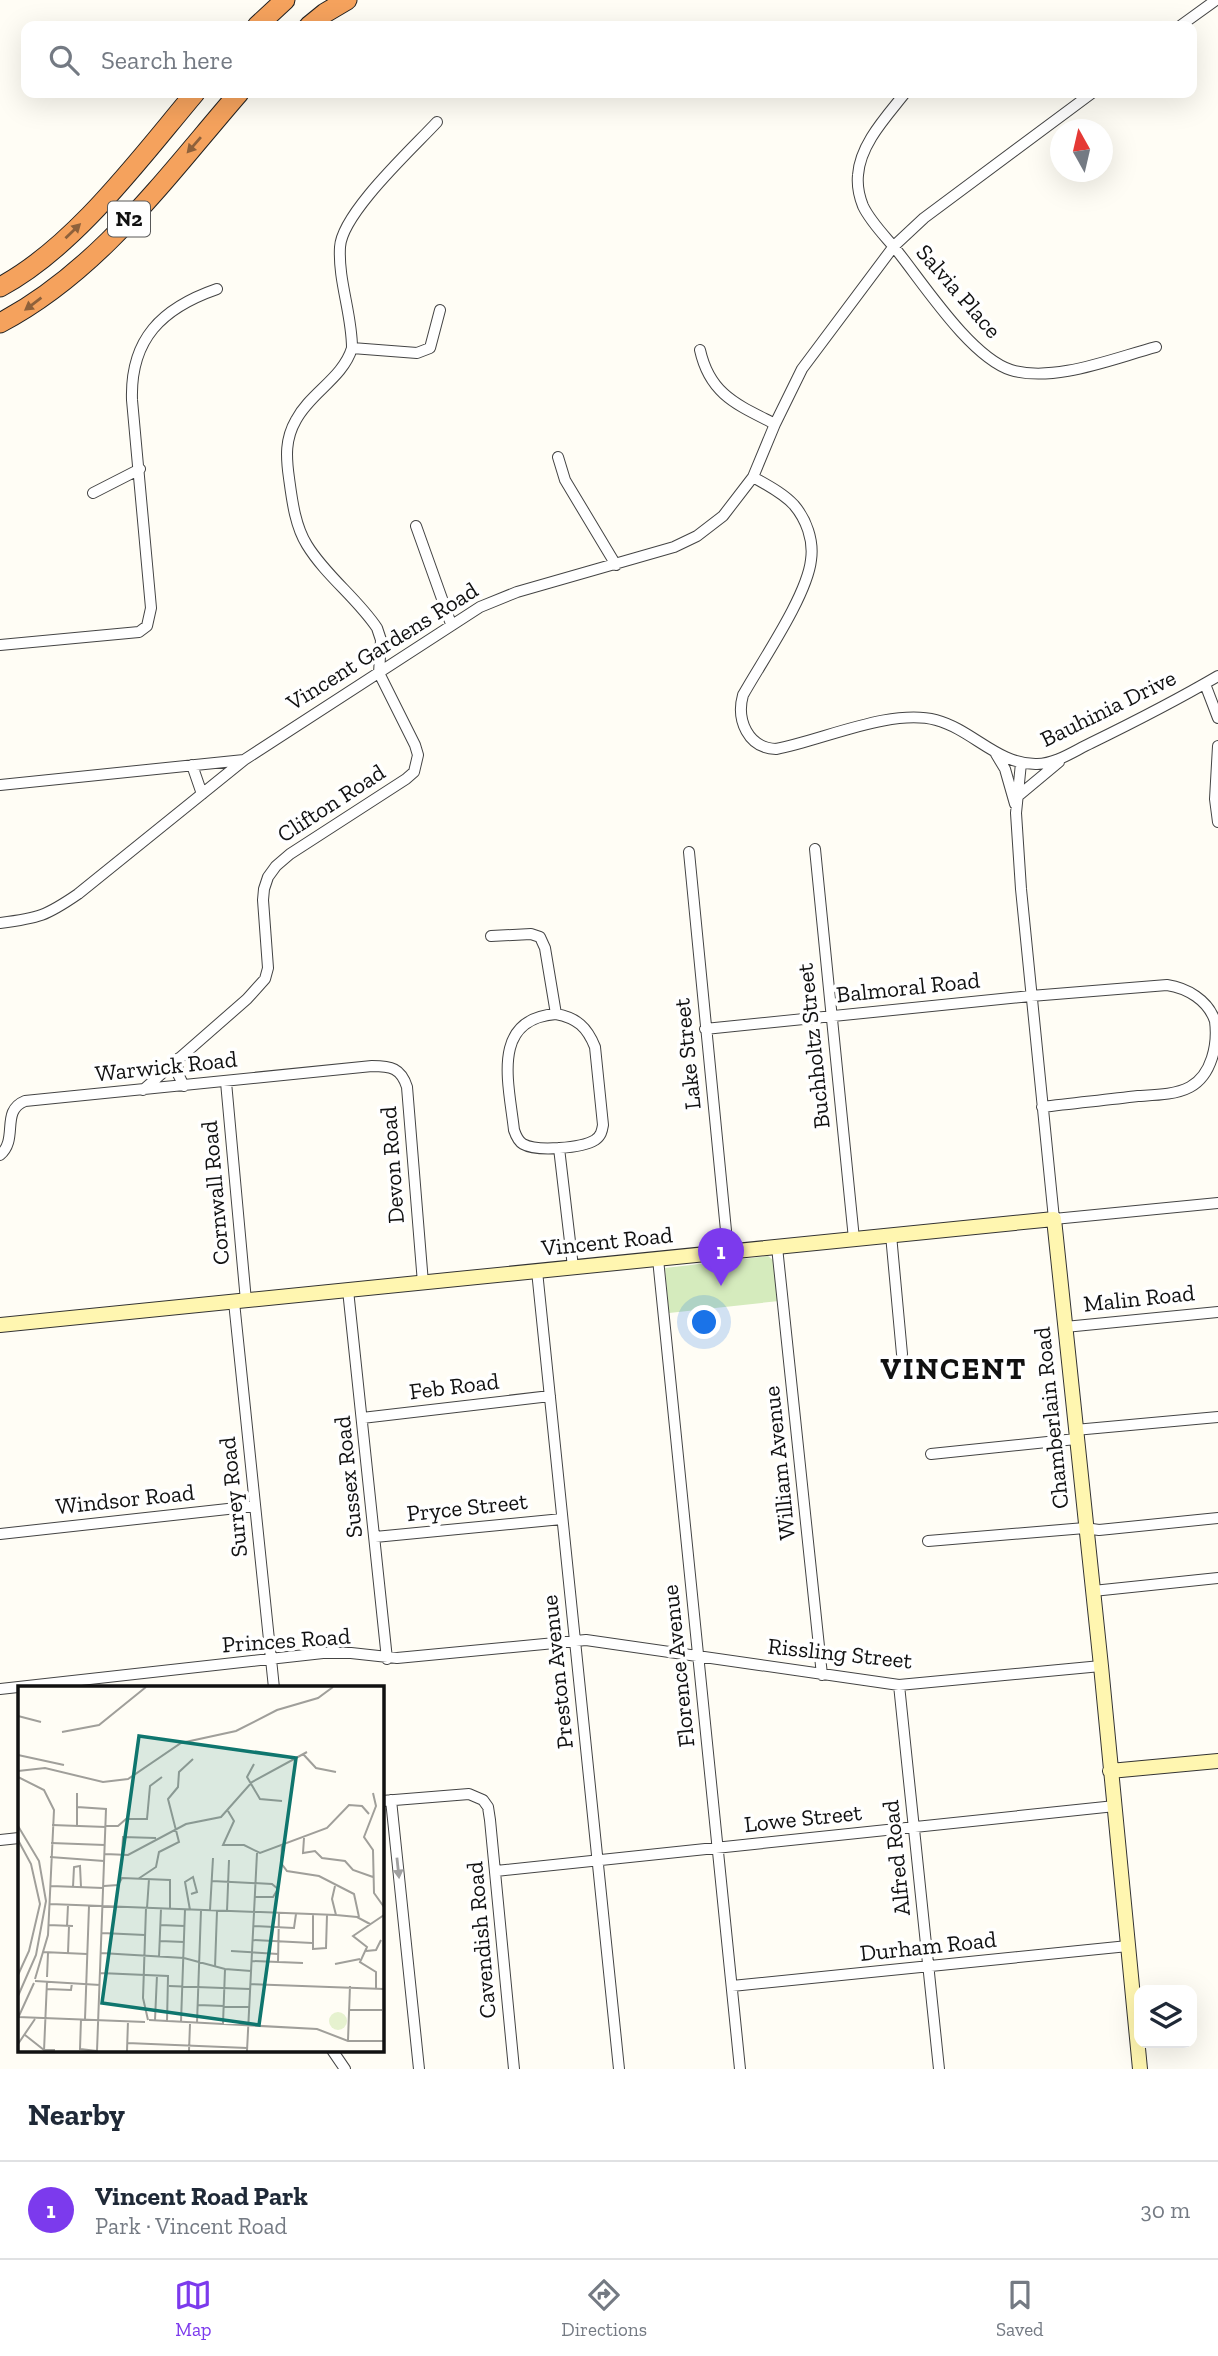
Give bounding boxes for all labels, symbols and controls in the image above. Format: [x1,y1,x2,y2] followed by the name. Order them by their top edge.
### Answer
[21,21,1197,98] search box
[45,41,83,79] icon: search
[101,44,233,76] text: Search here
[1050,119,1113,182] north arrow
[187,136,202,153] one-way arrow
[108,202,150,236] road number: N2
[64,223,81,239] one-way arrow
[911,238,1007,344] street label: Salvia Place
[24,296,42,310] one-way arrow
[280,576,483,717] street label: Vincent Gardens Road
[1036,663,1180,753] street label: Bauhinia Drive
[272,758,390,848] street label: Clifton Road
[790,961,836,1130] street label: Buchholtz Street
[835,965,982,1008] street label: Balmoral Road
[667,996,707,1111] street label: Lake Street
[94,1045,239,1087] street label: Warwick Road
[374,1105,410,1225] street label: Devon Road
[195,1119,235,1266] street label: Cornwall Road
[539,1220,674,1262] street label: Vincent Road
[698,1228,744,1286] pin: 1
[1082,1278,1196,1318] street label: Malin Road
[687,1305,721,1339] your location
[1027,1325,1074,1510] street label: Chamberlain Road
[880,1351,1028,1387] district label: VINCENT
[408,1367,501,1405] street label: Feb Road
[757,1385,801,1541] street label: William Avenue
[328,1414,368,1539] street label: Sussex Road
[213,1435,253,1559] street label: Surrey Road
[54,1478,196,1520] street label: Windsor Road
[405,1487,529,1527] street label: Pryce Street
[656,1583,700,1749] street label: Florence Avenue
[535,1594,579,1750] street label: Preston Avenue
[221,1622,352,1658] street label: Princes Road
[766,1632,914,1675] street label: Rissling Street
[18,1686,383,2052] inset map
[743,1798,864,1838] street label: Lowe Street
[876,1798,916,1917] street label: Alfred Road
[393,1857,404,1879] one-way arrow
[460,1860,502,2020] street label: Cavendish Road
[858,1925,998,1967] street label: Durham Road
[1134,1985,1197,2048] map controls
[1134,1985,1197,2048] button: layers
[28,2097,125,2133] text: Nearby
[95,2180,308,2212] text: Vincent Road Park
[46,2196,56,2224] text: 1
[1140,2196,1190,2224] text: 30 m
[95,2212,287,2240] text: Park · Vincent Road
[174,2276,212,2341] tab: Map
[561,2276,647,2341] tab: Directions
[996,2276,1044,2341] tab: Saved

